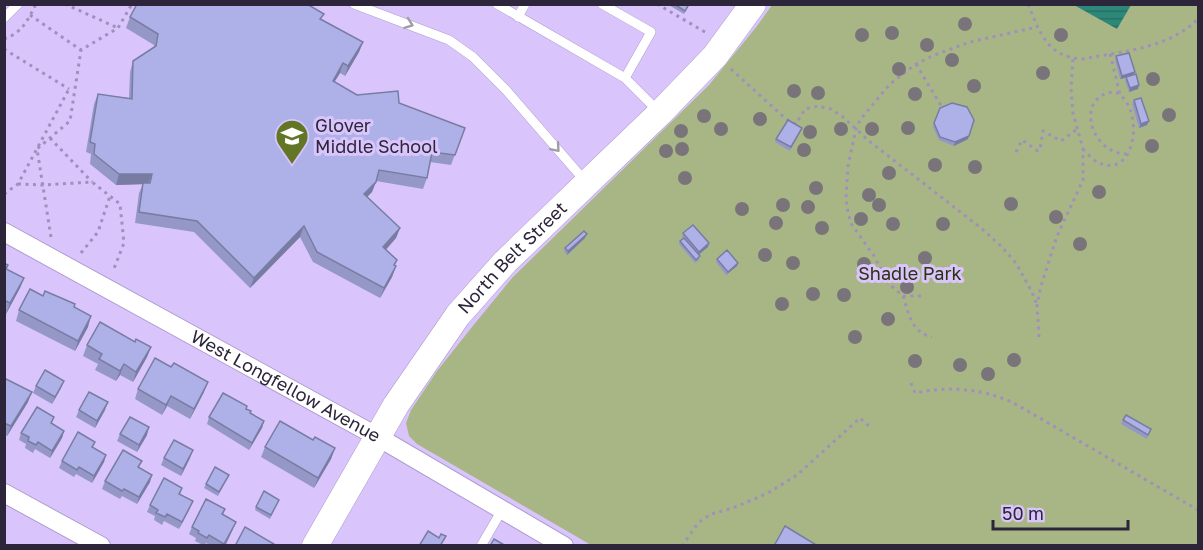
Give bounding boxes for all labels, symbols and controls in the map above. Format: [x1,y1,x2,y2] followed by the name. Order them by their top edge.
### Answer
[404,17,414,30] one-way arrow
[315,114,438,157] place label: Glover Middle School
[274,118,310,165] school or university icon: Glover Middle School
[549,141,560,151] one-way arrow
[453,196,571,318] street label: North Belt Street
[858,262,962,284] park label: Shadle Park
[187,325,385,446] street label: West Longfellow Avenue
[993,493,1128,531] scale bar
[1002,502,1044,524] text: 50 m

